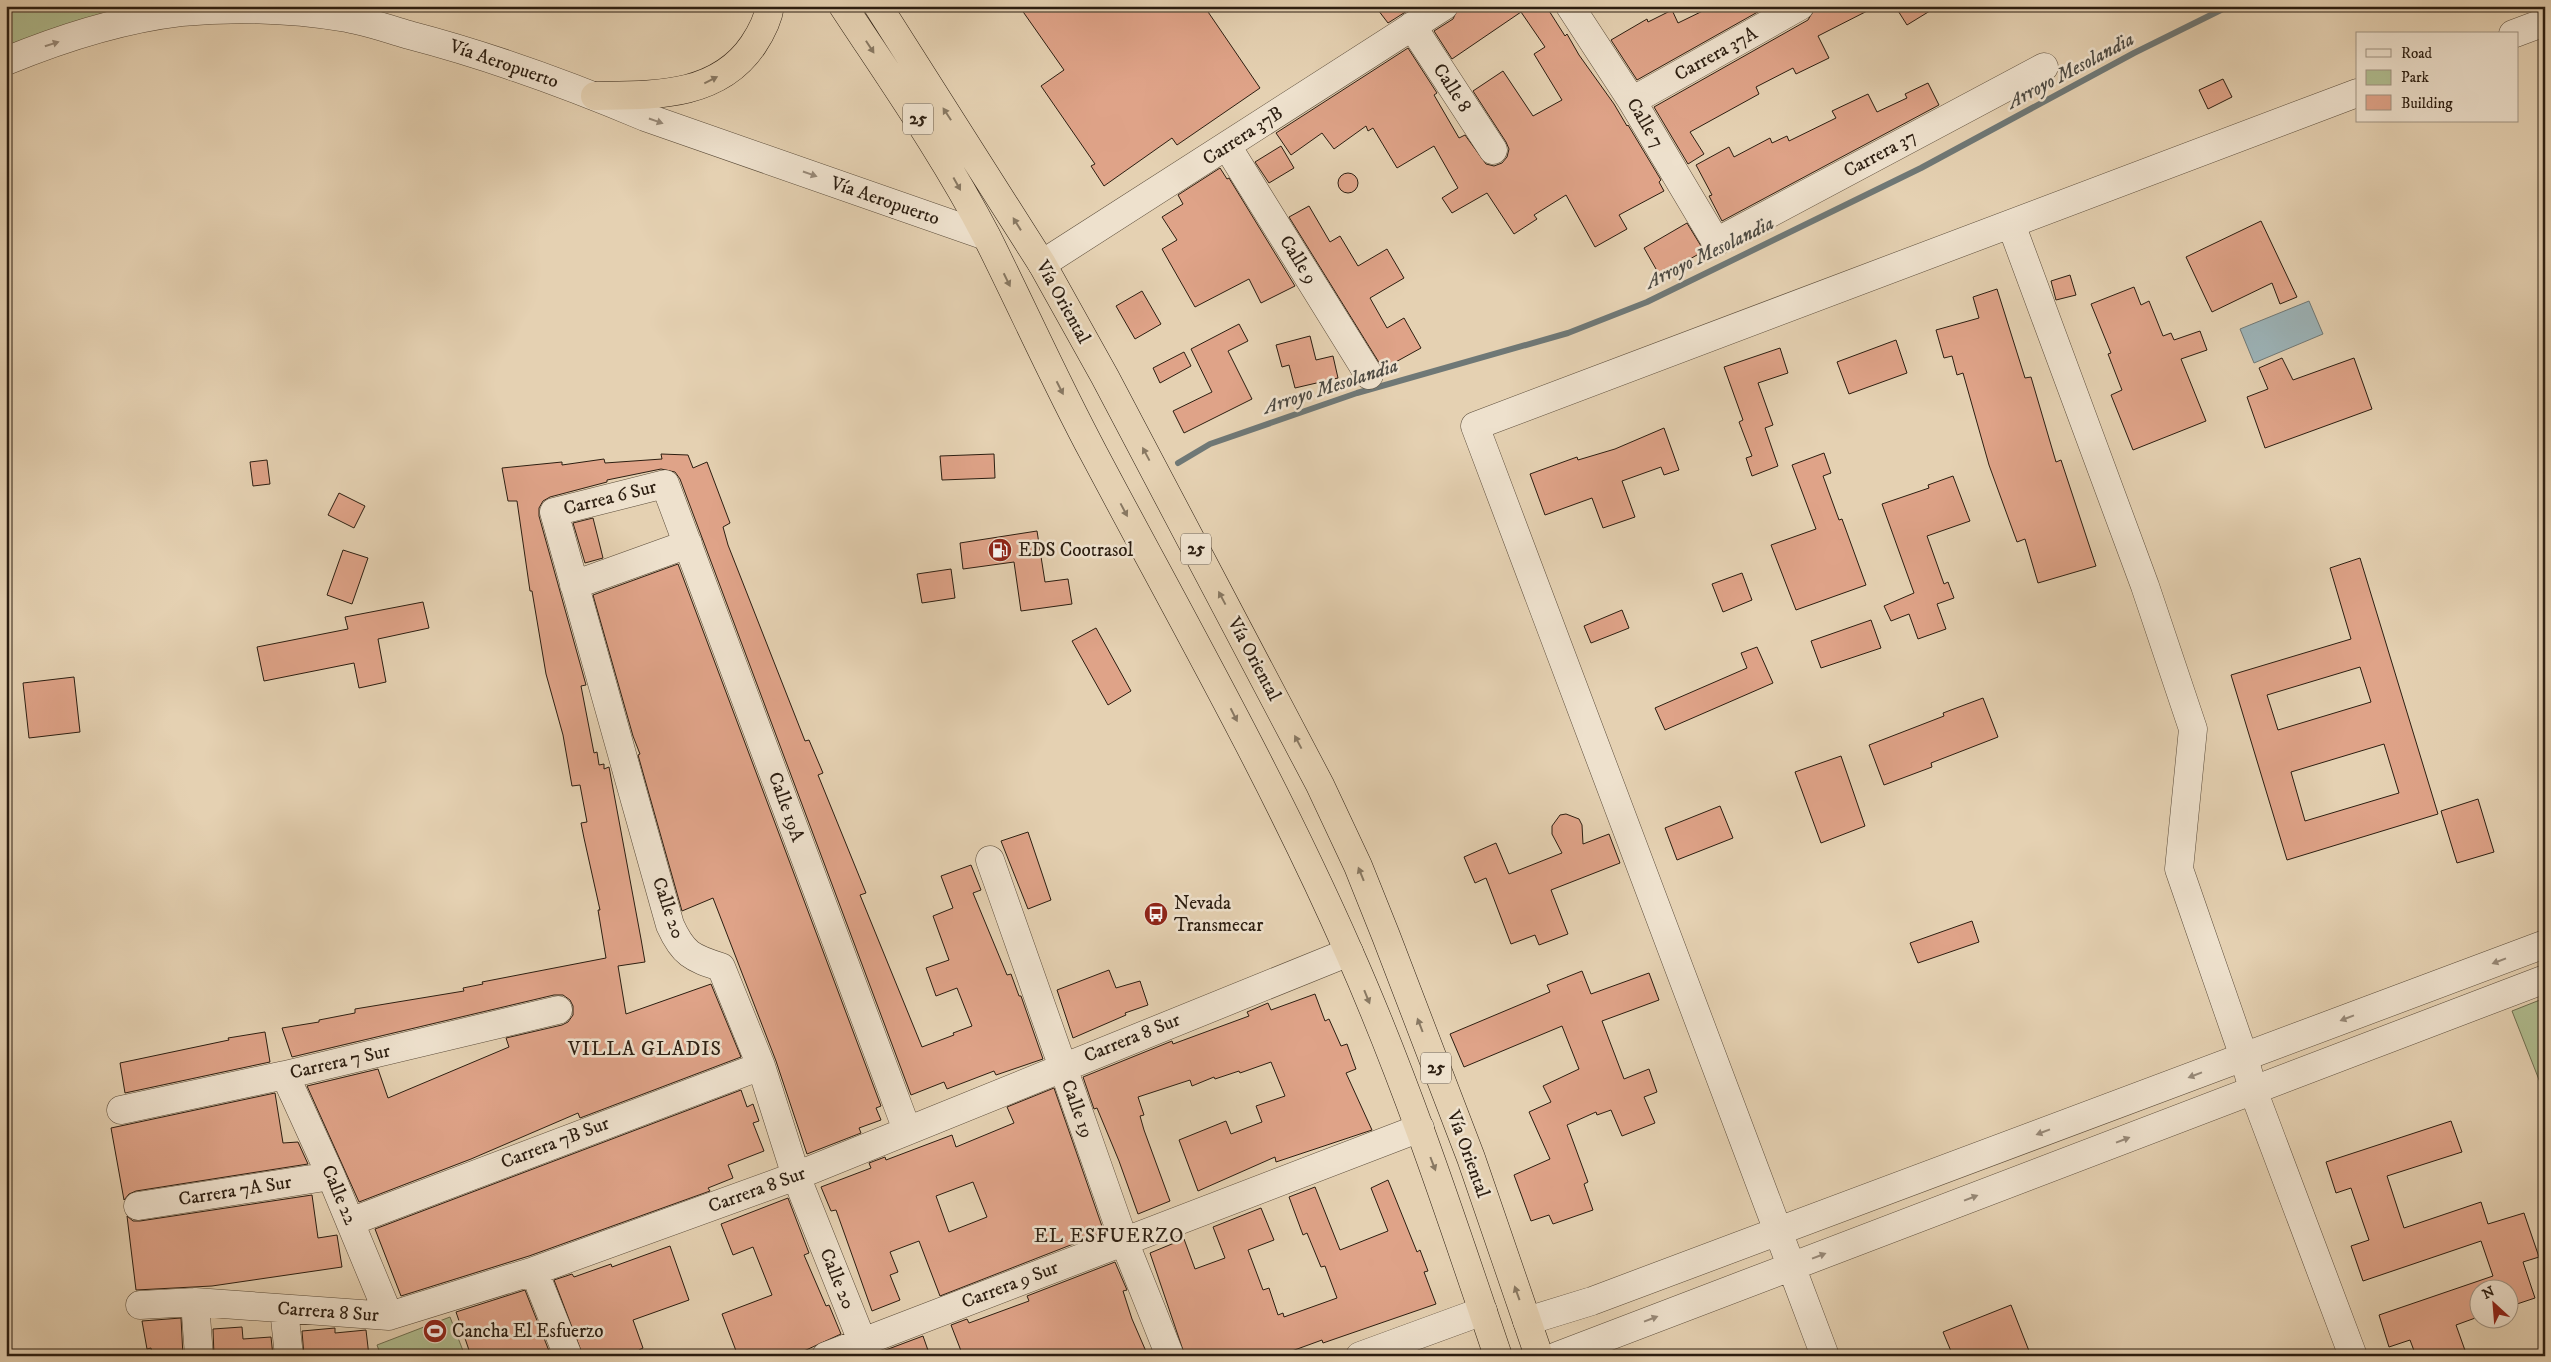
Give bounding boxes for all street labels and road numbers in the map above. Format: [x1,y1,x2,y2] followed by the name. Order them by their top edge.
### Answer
[1671,21,1762,86] street label: Carrera 37A
[446,34,562,93] street label: Vía Aeropuerto
[1428,59,1476,117] street label: Calle 8
[1621,94,1669,152] street label: Calle 7
[1199,102,1287,170] street label: Carrera 37B
[903,104,933,134] road number: 25
[1840,125,1920,183] street label: Carrera 37
[827,171,943,230] street label: Vía Aeropuerto
[1274,231,1322,289] street label: Calle 9
[1030,256,1095,348] street label: Vía Oriental
[561,475,659,521] street label: Carrea 6 Sur
[1181,534,1211,564] road number: 25
[1222,612,1286,705] street label: Vía Oriental
[763,769,810,846] street label: Calle 19A
[647,874,689,942] street label: Calle 20
[1081,1008,1183,1068] street label: Carrera 8 Sur
[288,1039,392,1085] street label: Carrera 7 Sur
[1421,1052,1451,1084] road number: 25
[1056,1077,1098,1141] street label: Calle 19
[1441,1106,1495,1201] street label: Vía Oriental
[498,1112,612,1174] street label: Carrera 7B Sur
[316,1162,362,1229] street label: Calle 22
[705,1162,809,1218] street label: Carrera 8 Sur
[177,1171,293,1211] street label: Carrera 7A Sur
[814,1245,860,1313] street label: Calle 20
[958,1256,1062,1314] street label: Carrera 9 Sur
[276,1297,380,1327] street label: Carrera 8 Sur

